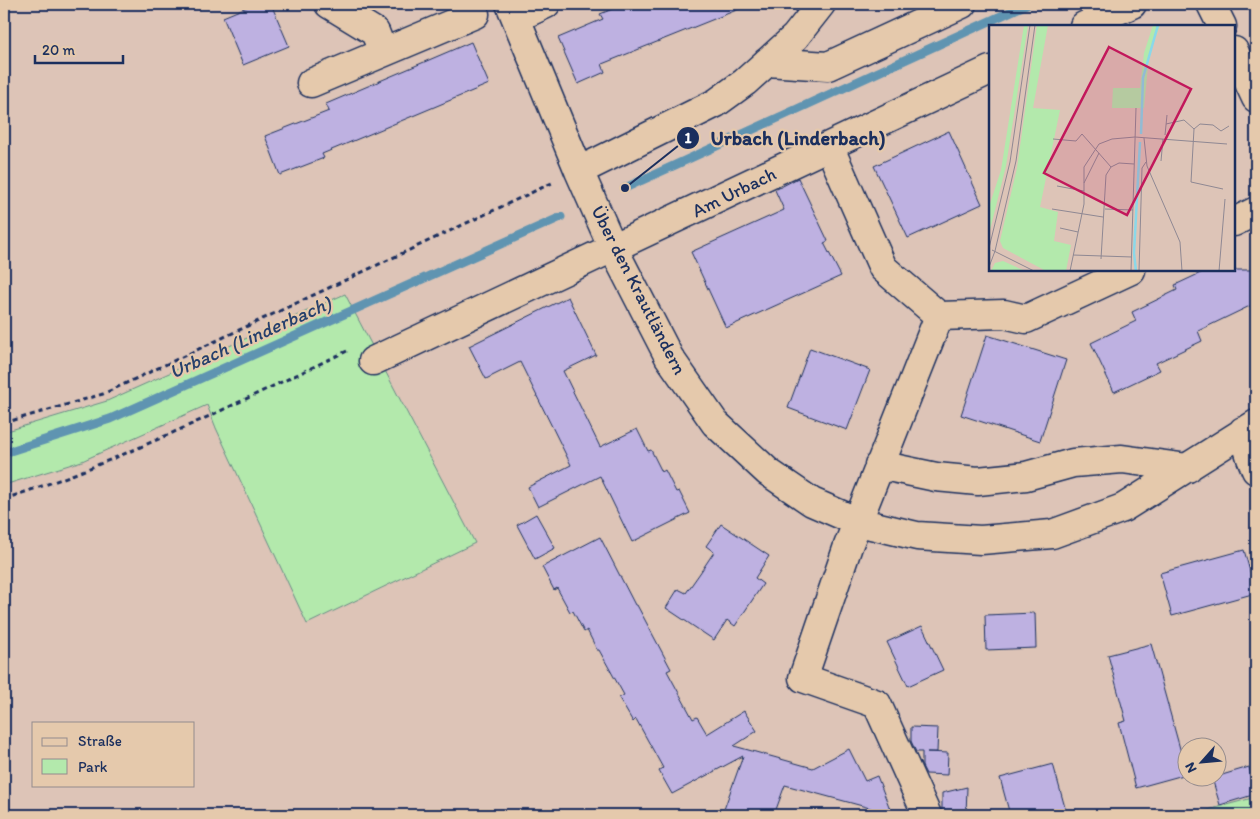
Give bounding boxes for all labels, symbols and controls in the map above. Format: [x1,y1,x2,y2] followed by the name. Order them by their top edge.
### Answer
[989,25,1235,271] inset map
[35,32,122,64] scale bar
[42,41,76,59] text: 20 m
[675,120,895,155] callout: Urbach (Linderbach)
[711,126,886,151] text: Urbach (Linderbach)
[685,129,692,147] text: 1
[688,162,780,222] street label: Am Urbach
[586,202,692,378] street label: Über den Krautländern
[165,290,336,384] water label: Urbach (Linderbach)
[32,722,195,786] legend
[78,732,122,750] text: Straße
[1178,736,1228,786] north arrow
[78,758,108,776] text: Park
[1181,760,1201,776] text: N

